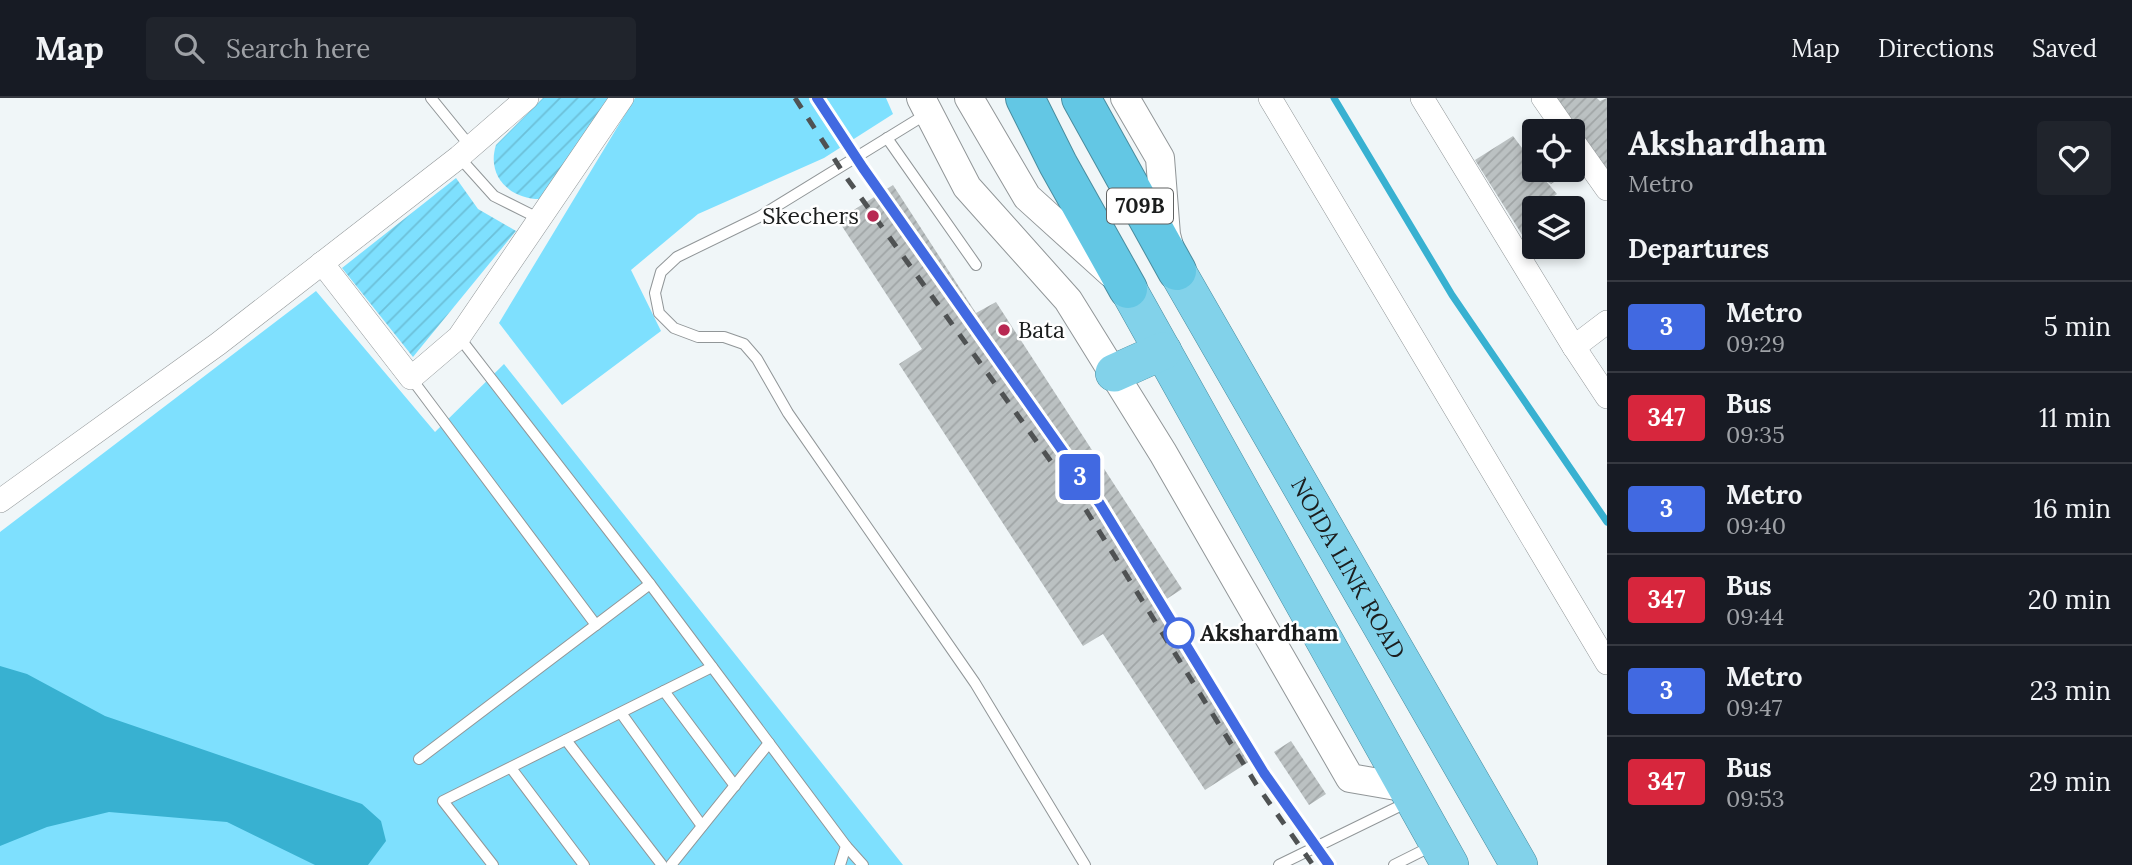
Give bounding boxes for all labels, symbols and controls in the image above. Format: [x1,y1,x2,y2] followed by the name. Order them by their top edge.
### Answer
[146,17,636,80] search box
[35,27,104,69] text: Map
[170,29,208,67] icon: search
[226,32,370,65] text: Search here
[1791,33,1840,64] text: Map
[1878,33,1994,64] text: Directions
[2032,33,2097,64] text: Saved
[1522,119,1585,259] map controls
[1522,119,1585,182] button: locate
[2037,121,2111,195] button: heart
[1628,122,1827,164] text: Akshardham
[1628,169,1693,198] text: Metro
[1107,188,1173,224] road number: 709B
[1522,196,1585,259] button: layers
[762,201,859,230] place label: Skechers
[865,208,881,224] marker: Skechers
[1628,232,1769,265] text: Departures
[1726,296,1802,329] text: Metro
[2044,310,2111,343] text: 5 min
[1660,311,1673,342] text: 3
[1018,315,1065,344] place label: Bata
[996,322,1012,338] marker: Bata
[1726,329,1785,358] text: 09:29
[1726,387,1772,420] text: Bus
[2039,401,2111,434] text: 11 min
[1648,402,1685,433] text: 347
[1726,420,1785,449] text: 09:35
[1057,454,1103,500] line badge: 3
[1073,461,1087,492] text: 3
[1285,472,1412,664] street label: NOIDA LINK ROAD
[1726,478,1802,511] text: Metro
[2033,492,2111,525] text: 16 min
[1660,493,1673,524] text: 3
[1726,511,1786,540] text: 09:40
[1726,569,1772,602] text: Bus
[2028,583,2111,616] text: 20 min
[1648,584,1685,615] text: 347
[1726,602,1784,631] text: 09:44
[1164,618,1194,648] marker: Akshardham
[1200,618,1339,647] place label: Akshardham
[1726,660,1802,693] text: Metro
[2030,674,2111,707] text: 23 min
[1660,675,1673,706] text: 3
[1726,693,1782,722] text: 09:47
[1726,751,1772,784] text: Bus
[2029,765,2111,798] text: 29 min
[1648,766,1685,797] text: 347
[1726,784,1785,813] text: 09:53

